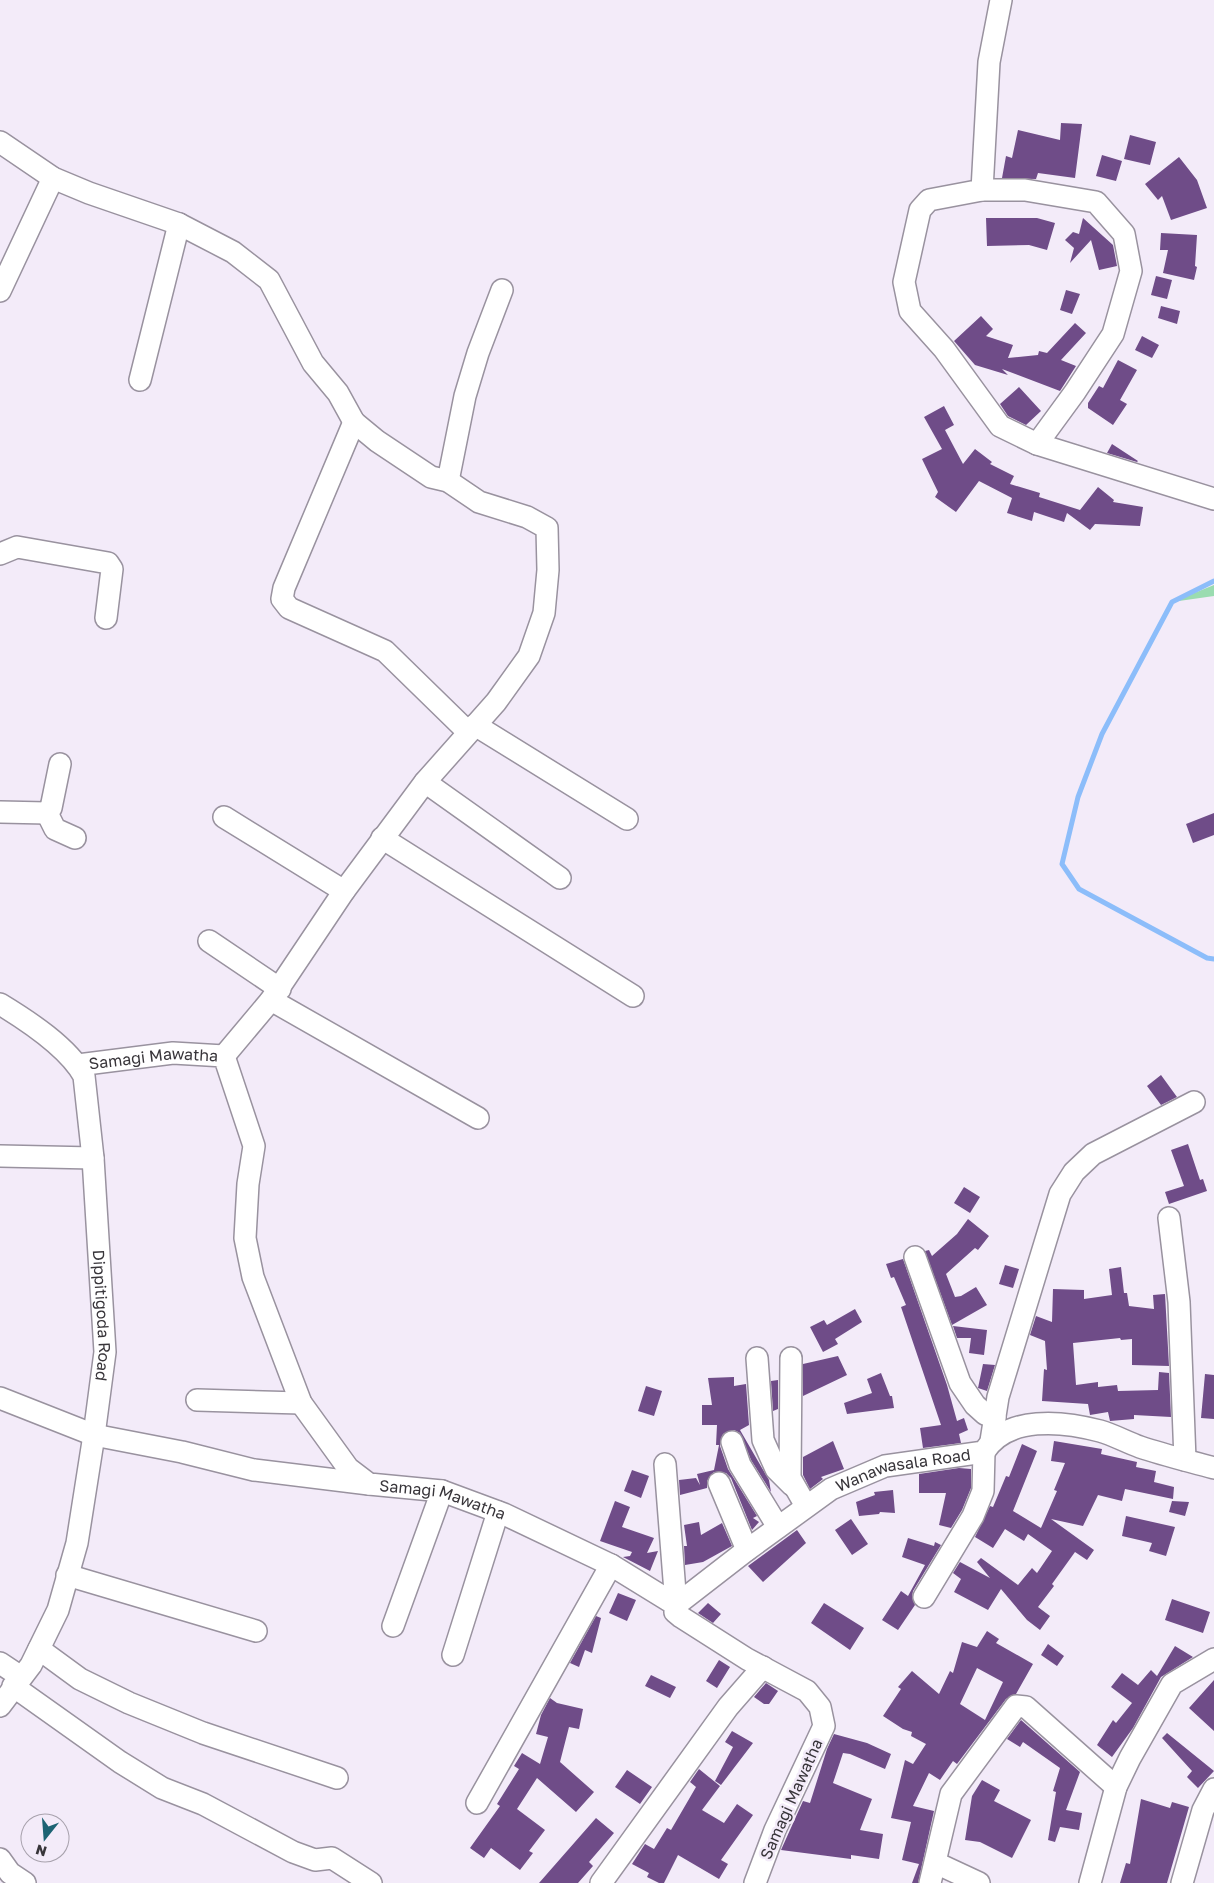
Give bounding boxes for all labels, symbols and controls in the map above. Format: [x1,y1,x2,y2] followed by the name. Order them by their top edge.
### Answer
[88,1043,219,1074] street label: Samagi Mawatha
[89,1249,115,1382] street label: Dippitigoda Road
[832,1444,972,1496] street label: Wanawasala Road
[378,1475,509,1524] street label: Samagi Mawatha
[755,1736,827,1862] street label: Samagi Mawatha
[20,1813,70,1863] north arrow
[33,1841,49,1861] text: N

